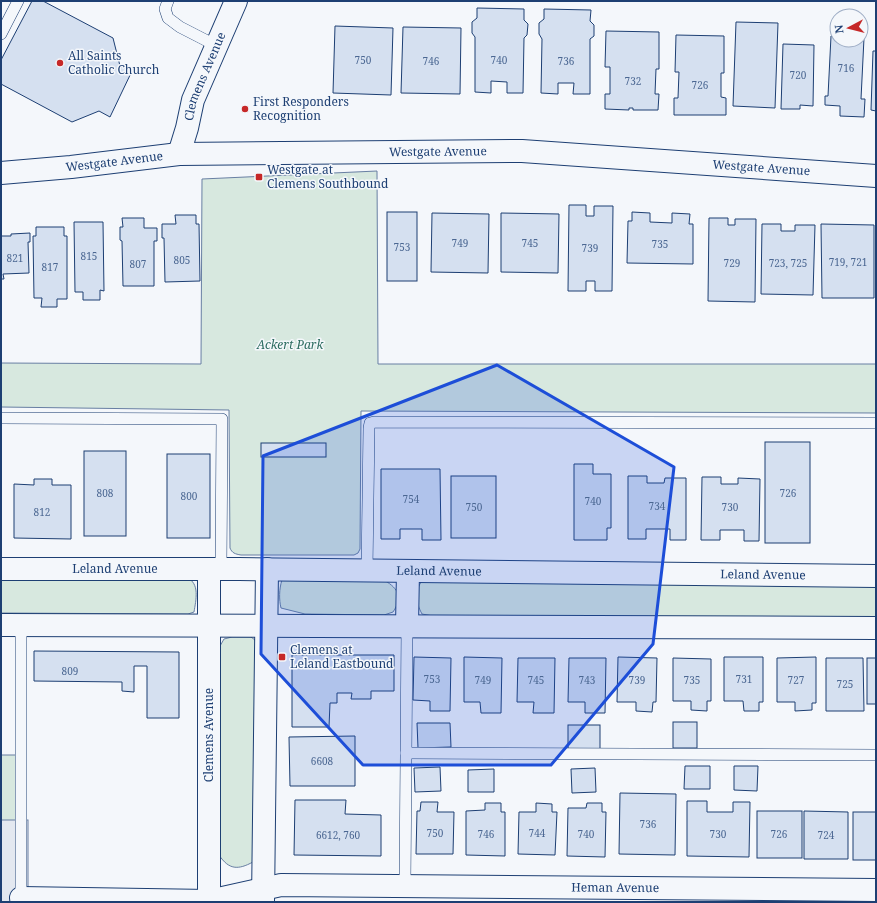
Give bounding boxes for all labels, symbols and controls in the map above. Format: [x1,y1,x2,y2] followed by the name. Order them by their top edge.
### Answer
[829,8,869,48] north arrow
[831,24,847,34] text: N
[180,29,230,122] street label: Clemens Avenue
[68,47,160,78] place label: All Saints Catholic Church
[355,53,372,67] house number: 750
[491,53,508,67] house number: 740
[423,54,440,68] house number: 746
[558,54,575,68] house number: 736
[55,58,65,68] marker: All Saints Catholic Church
[838,61,855,75] house number: 716
[790,68,807,82] house number: 720
[625,74,641,88] house number: 732
[692,78,709,92] house number: 726
[253,93,349,124] place label: First Responders Recognition
[240,104,250,114] marker: First Responders Recognition
[389,142,487,160] street label: Westgate Avenue
[65,147,164,176] street label: Westgate Avenue
[712,155,811,179] street label: Westgate Avenue
[267,161,389,192] place label: Westgate at Clemens Southbound
[254,172,264,182] marker: Westgate at Clemens Southbound
[452,236,468,250] house number: 749
[522,236,538,250] house number: 745
[652,237,668,251] house number: 735
[394,240,411,254] house number: 753
[582,241,598,255] house number: 739
[81,249,97,263] house number: 815
[7,251,23,265] house number: 821
[174,253,190,267] house number: 805
[829,255,867,269] house number: 719, 721
[724,256,740,270] house number: 729
[769,256,807,270] house number: 723, 725
[130,257,147,271] house number: 807
[42,260,59,274] house number: 817
[256,336,324,353] park label: Ackert Park
[97,486,114,500] house number: 808
[780,486,797,500] house number: 726
[181,489,198,503] house number: 800
[403,492,420,506] house number: 754
[585,494,602,508] house number: 740
[649,499,666,513] house number: 734
[466,500,483,514] house number: 750
[722,500,739,514] house number: 730
[34,505,50,519] house number: 812
[72,560,158,577] street label: Leland Avenue
[396,562,482,580] street label: Leland Avenue
[720,565,806,583] street label: Leland Avenue
[290,641,394,672] place label: Clemens at Leland Eastbound
[277,652,287,662] marker: Clemens at Leland Eastbound
[62,664,78,678] house number: 809
[424,672,441,686] house number: 753
[736,672,752,686] house number: 731
[475,673,491,687] house number: 749
[528,673,544,687] house number: 745
[579,673,596,687] house number: 743
[629,673,645,687] house number: 739
[684,673,700,687] house number: 735
[788,673,805,687] house number: 727
[837,677,853,691] house number: 725
[200,688,217,782] street label: Clemens Avenue
[311,754,334,768] house number: 6608
[640,817,657,831] house number: 736
[427,826,444,840] house number: 750
[529,826,546,840] house number: 744
[478,827,495,841] house number: 746
[578,827,595,841] house number: 740
[710,827,727,841] house number: 730
[771,827,788,841] house number: 726
[316,828,361,842] house number: 6612, 760
[818,828,835,842] house number: 724
[571,878,659,896] street label: Heman Avenue

